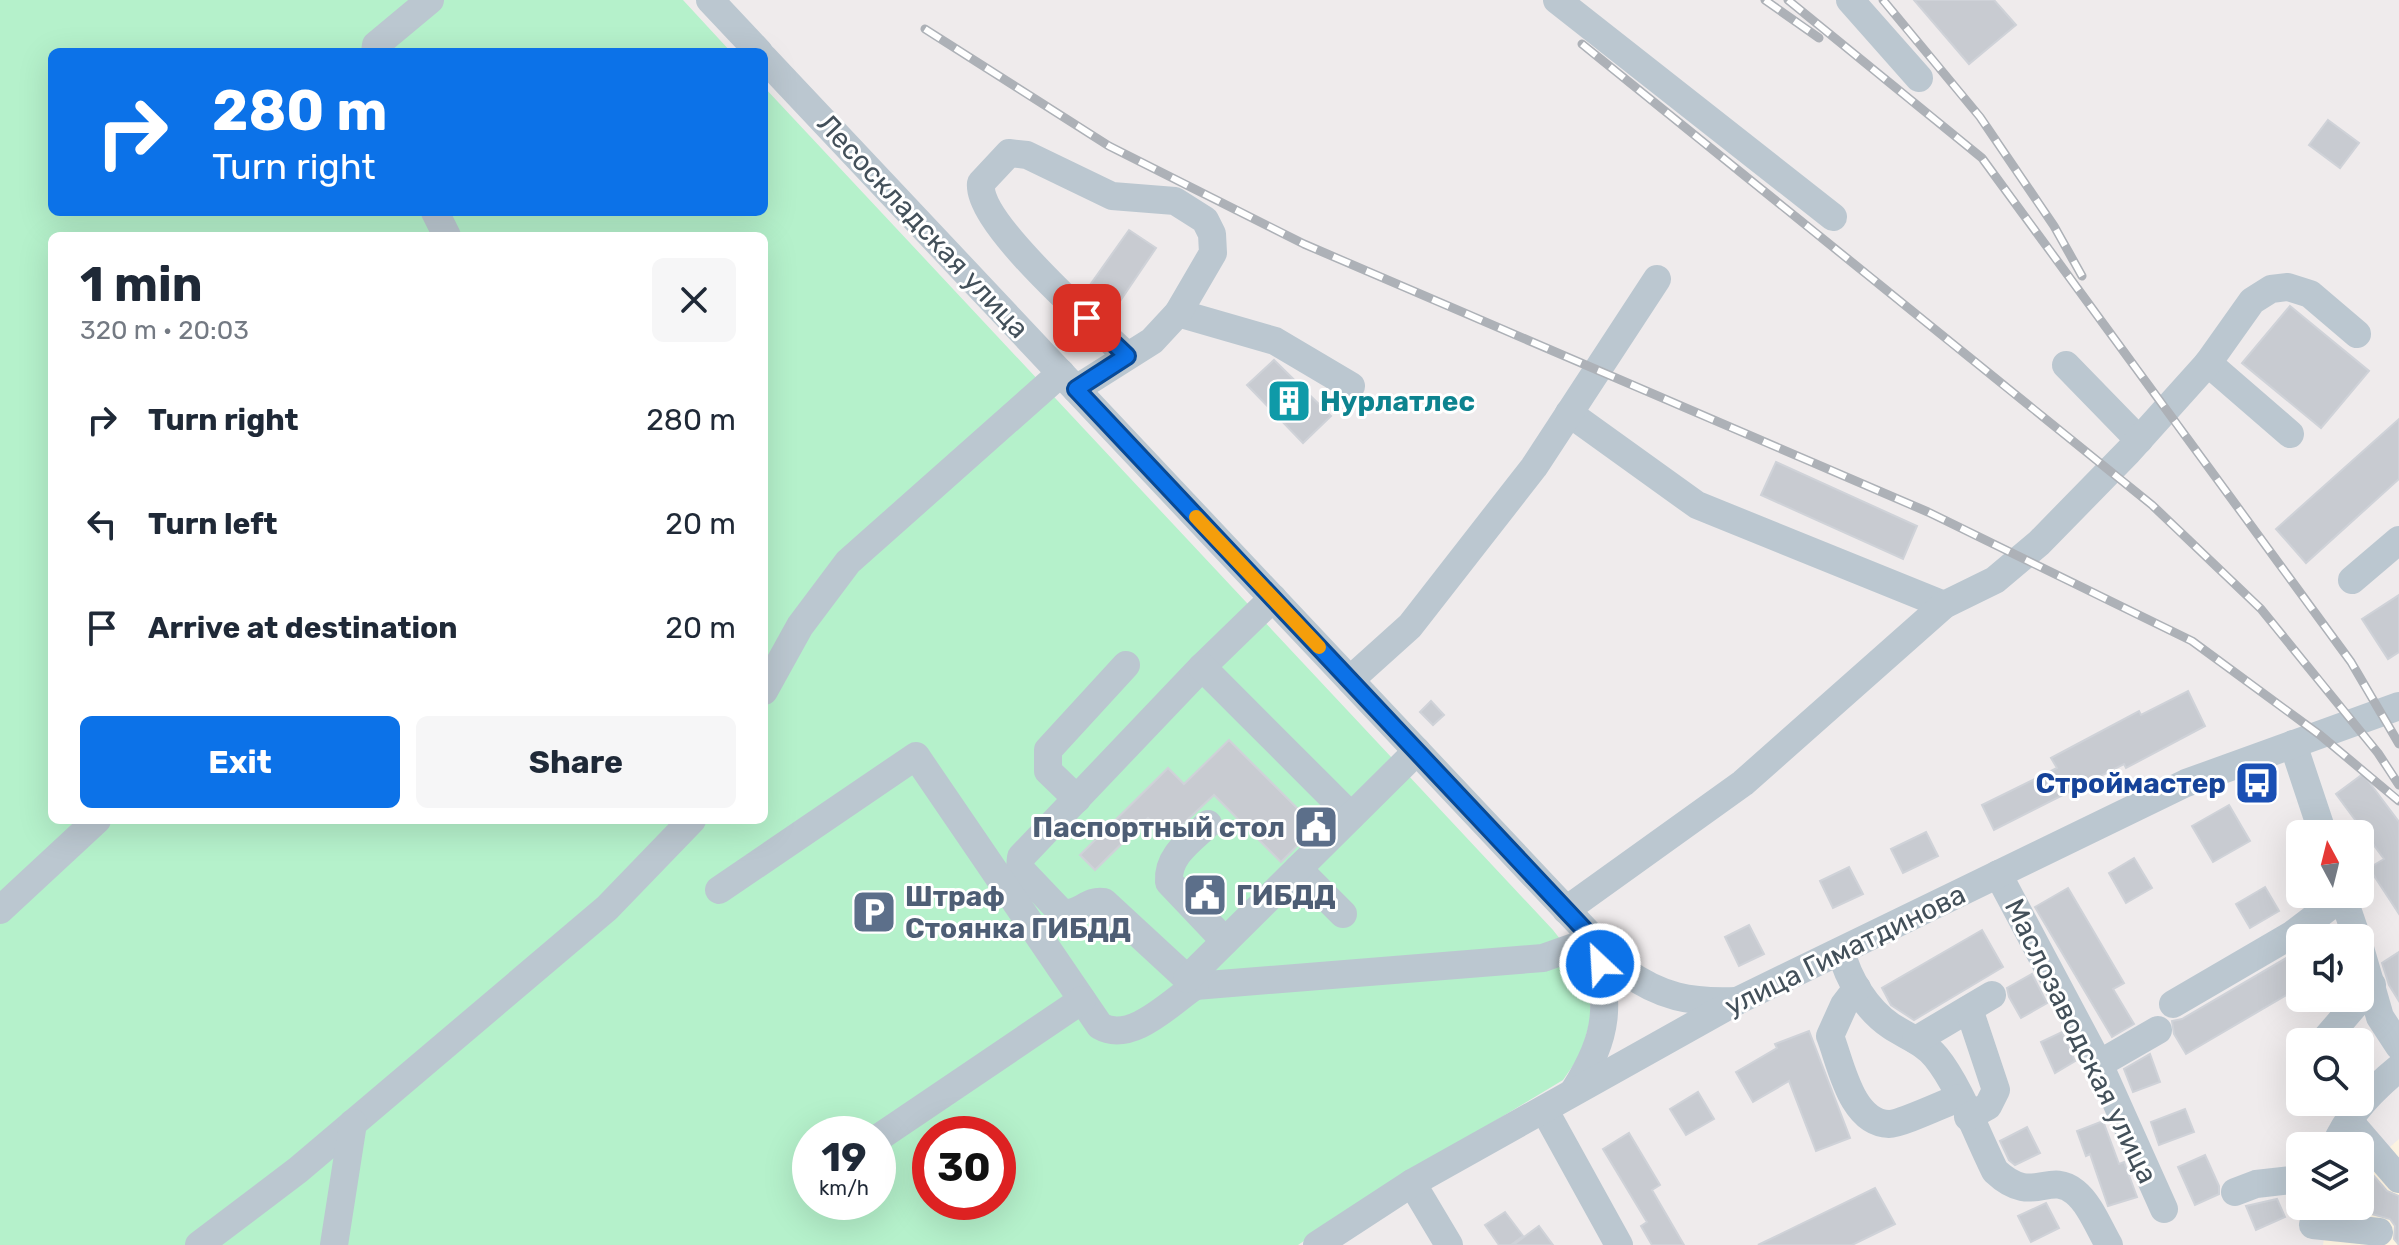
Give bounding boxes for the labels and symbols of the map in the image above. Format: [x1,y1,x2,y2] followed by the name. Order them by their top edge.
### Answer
[811,107,1035,345] street label: Лесоскладская улица
[1053,284,1121,352] pin
[1265,377,1313,425] building icon: Нурлатлес
[1320,385,1475,418] place label: Нурлатлес
[2233,759,2281,807] bus stop icon: Строймастер
[2035,767,2226,800] place label: Строймастер
[1292,803,1340,851] public building icon: Паспортный стол
[1032,811,1285,844] place label: Паспортный стол
[2286,820,2374,908] north arrow
[1181,871,1229,919] public building icon: ГИБДД
[1719,877,1971,1023] street label: улица Гиматдинова
[1236,879,1336,912] place label: ГИБДД
[905,880,1131,945] place label: Штраф Стоянка ГИБДД
[850,888,898,936] parking icon: Штраф Стоянка ГИБДД
[1998,893,2164,1189] street label: Маслозаводская улица
[1558,922,1642,1006] position arrow
[912,1116,1016,1220] speed limit sign: 30

